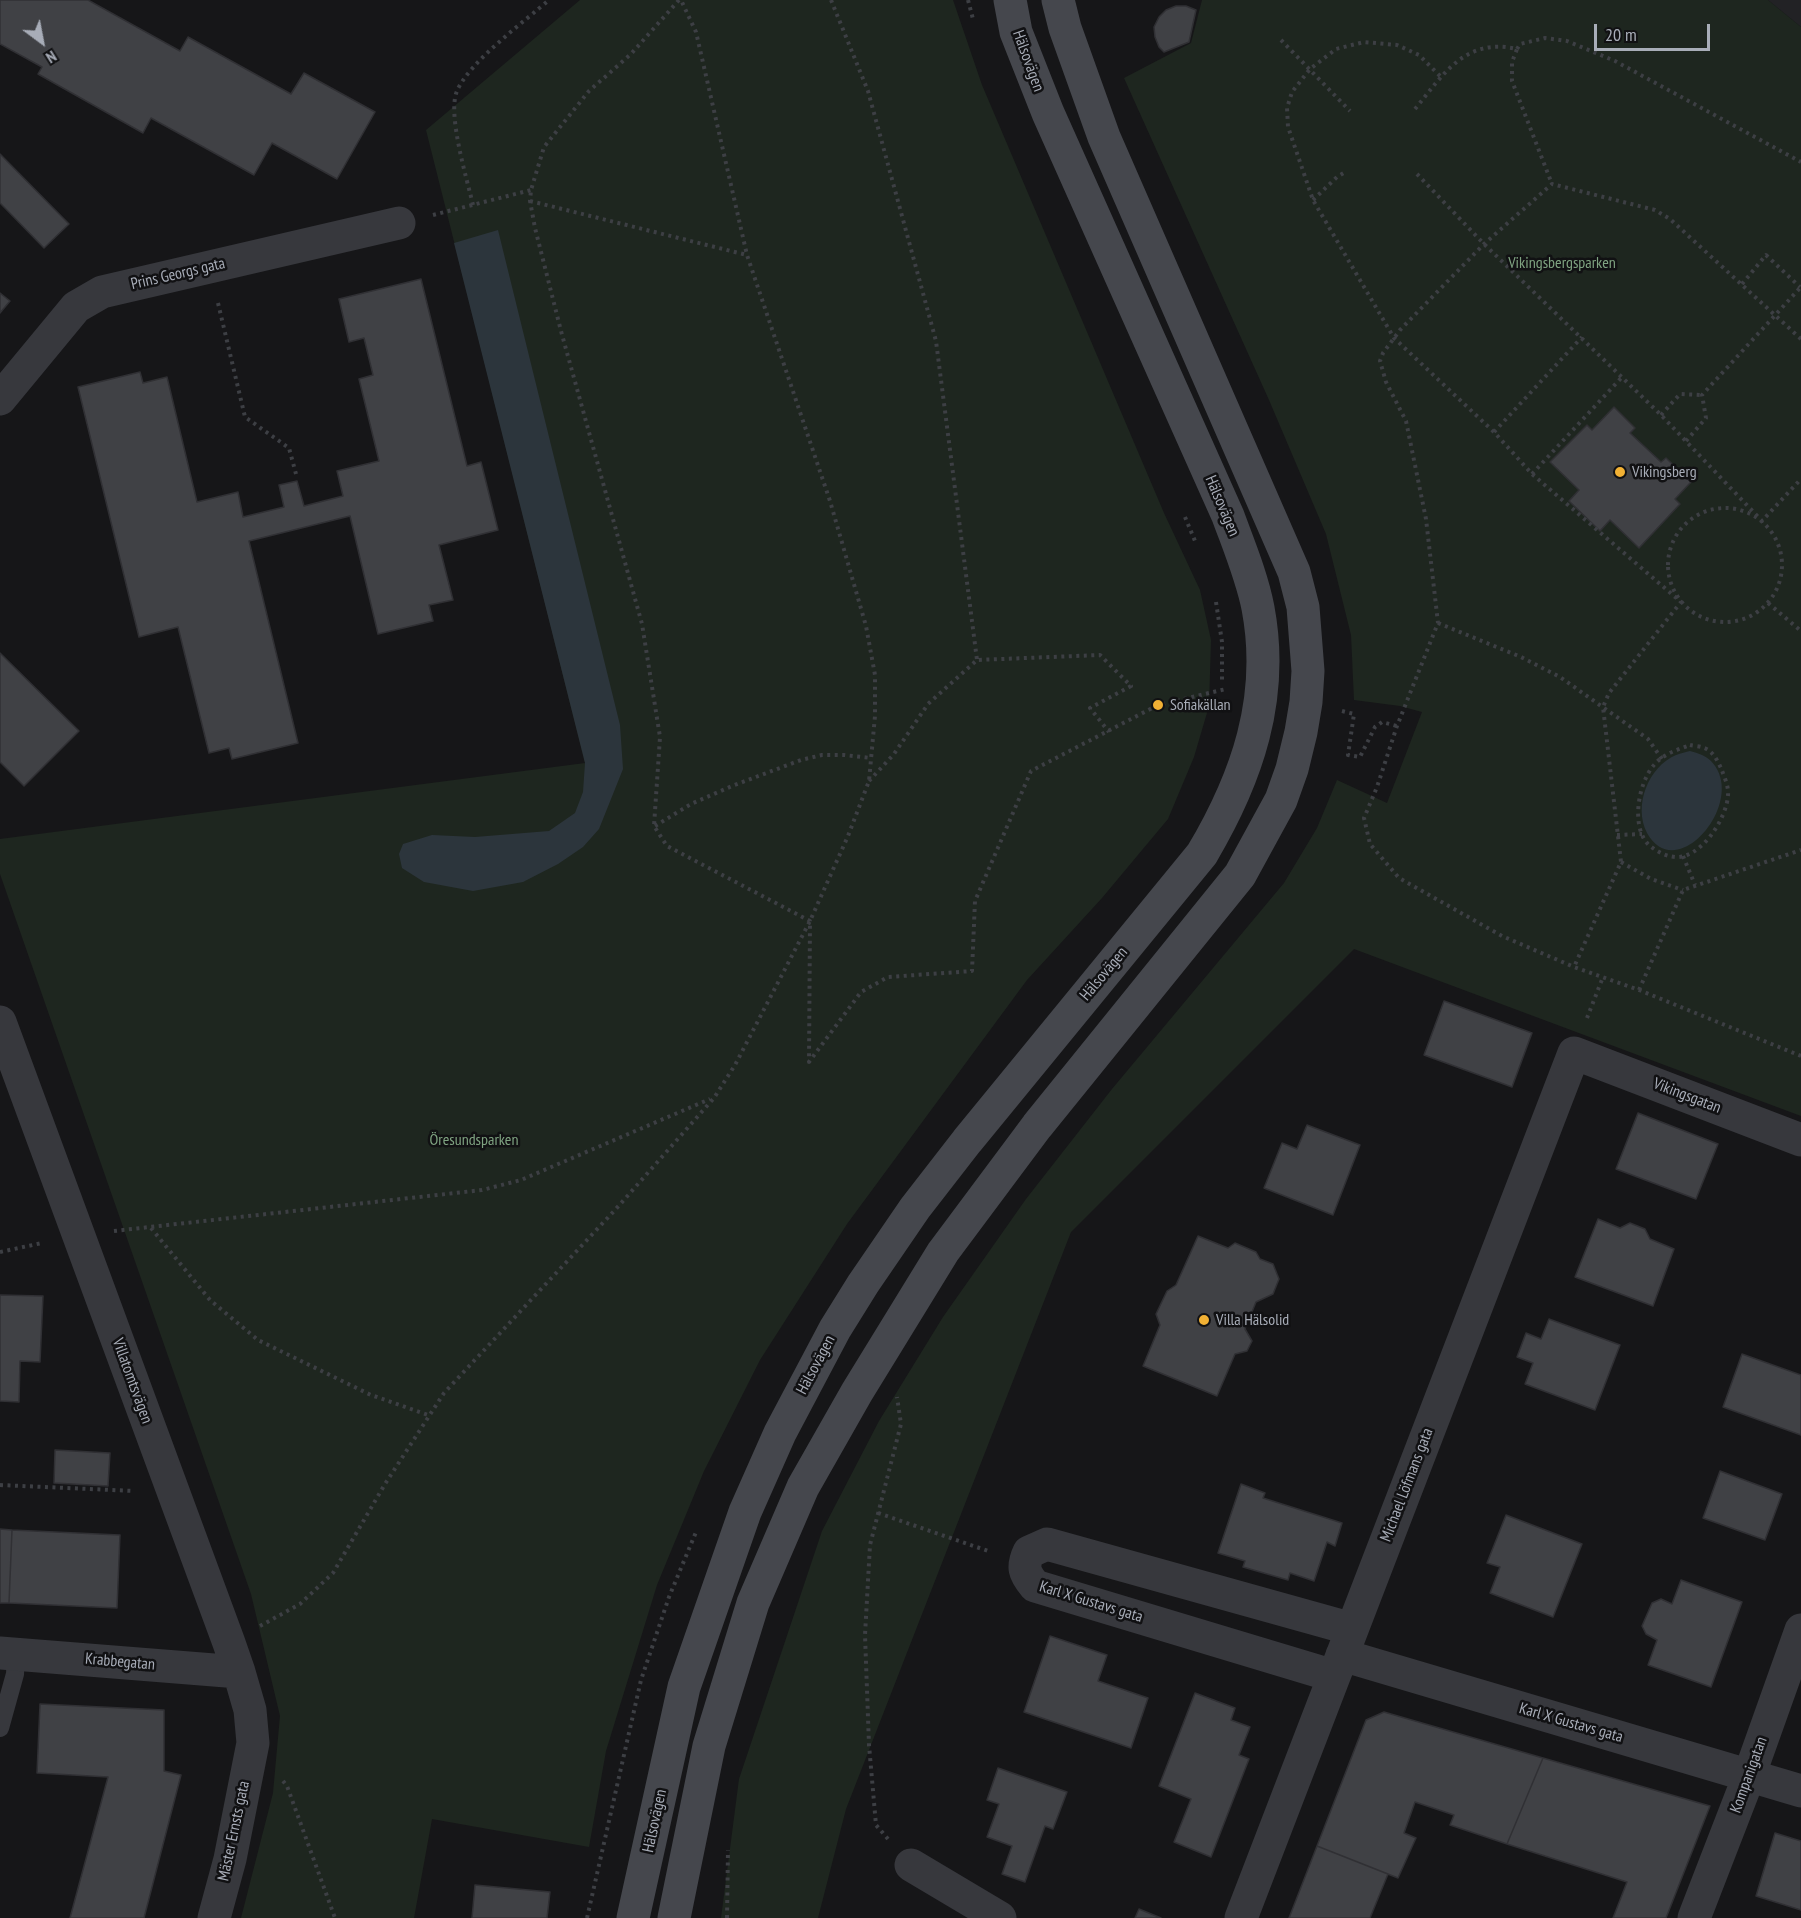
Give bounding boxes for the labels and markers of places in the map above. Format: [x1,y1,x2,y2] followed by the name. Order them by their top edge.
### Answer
[1632,462,1697,482] place label: Vikingsberg
[1613,465,1627,479] marker: Vikingsberg
[1170,695,1231,715] place label: Sofiakällan
[1151,698,1165,712] marker: Sofiakällan
[1216,1310,1289,1330] place label: Villa Hälsolid
[1197,1313,1211,1327] marker: Villa Hälsolid

